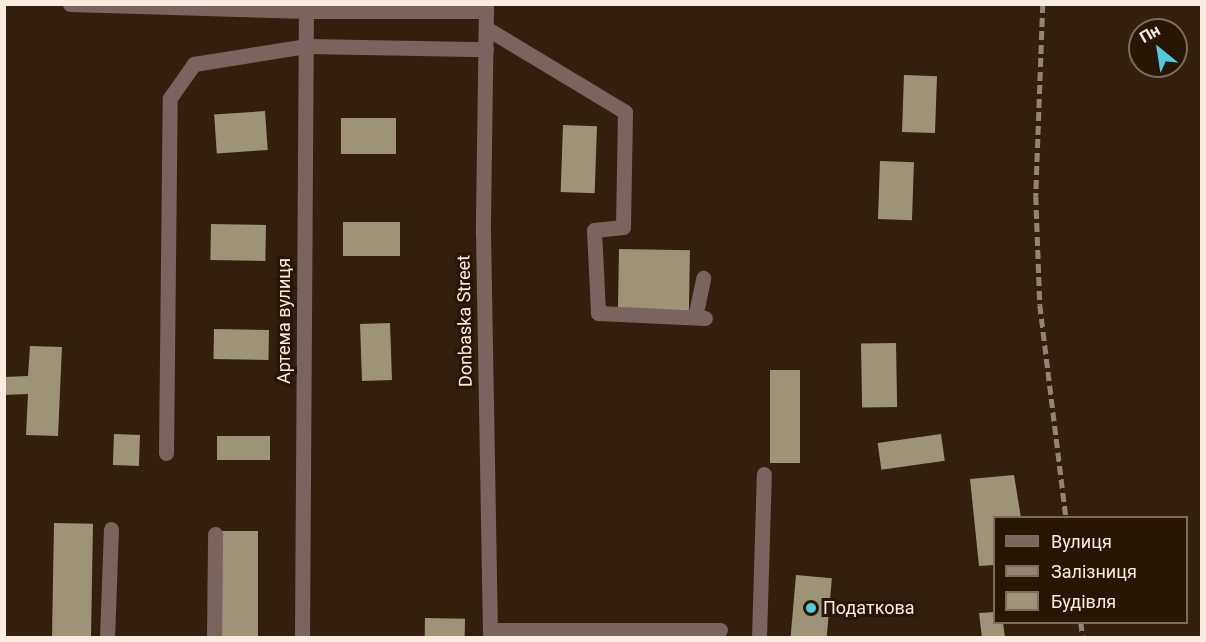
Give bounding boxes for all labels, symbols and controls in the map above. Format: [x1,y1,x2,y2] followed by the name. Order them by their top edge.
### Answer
[1128,18,1188,78] north arrow
[1136,20,1163,47] text: Пн
[453,255,477,387] street label: Donbaska Street
[273,258,295,384] street label: Артема вулиця
[993,516,1188,624] legend
[1051,531,1112,552] text: Вулиця
[1051,561,1137,582] text: Залізниця
[1051,591,1116,612] text: Будівля
[823,597,915,619] place label: Податкова
[804,601,818,615] marker: Податкова

